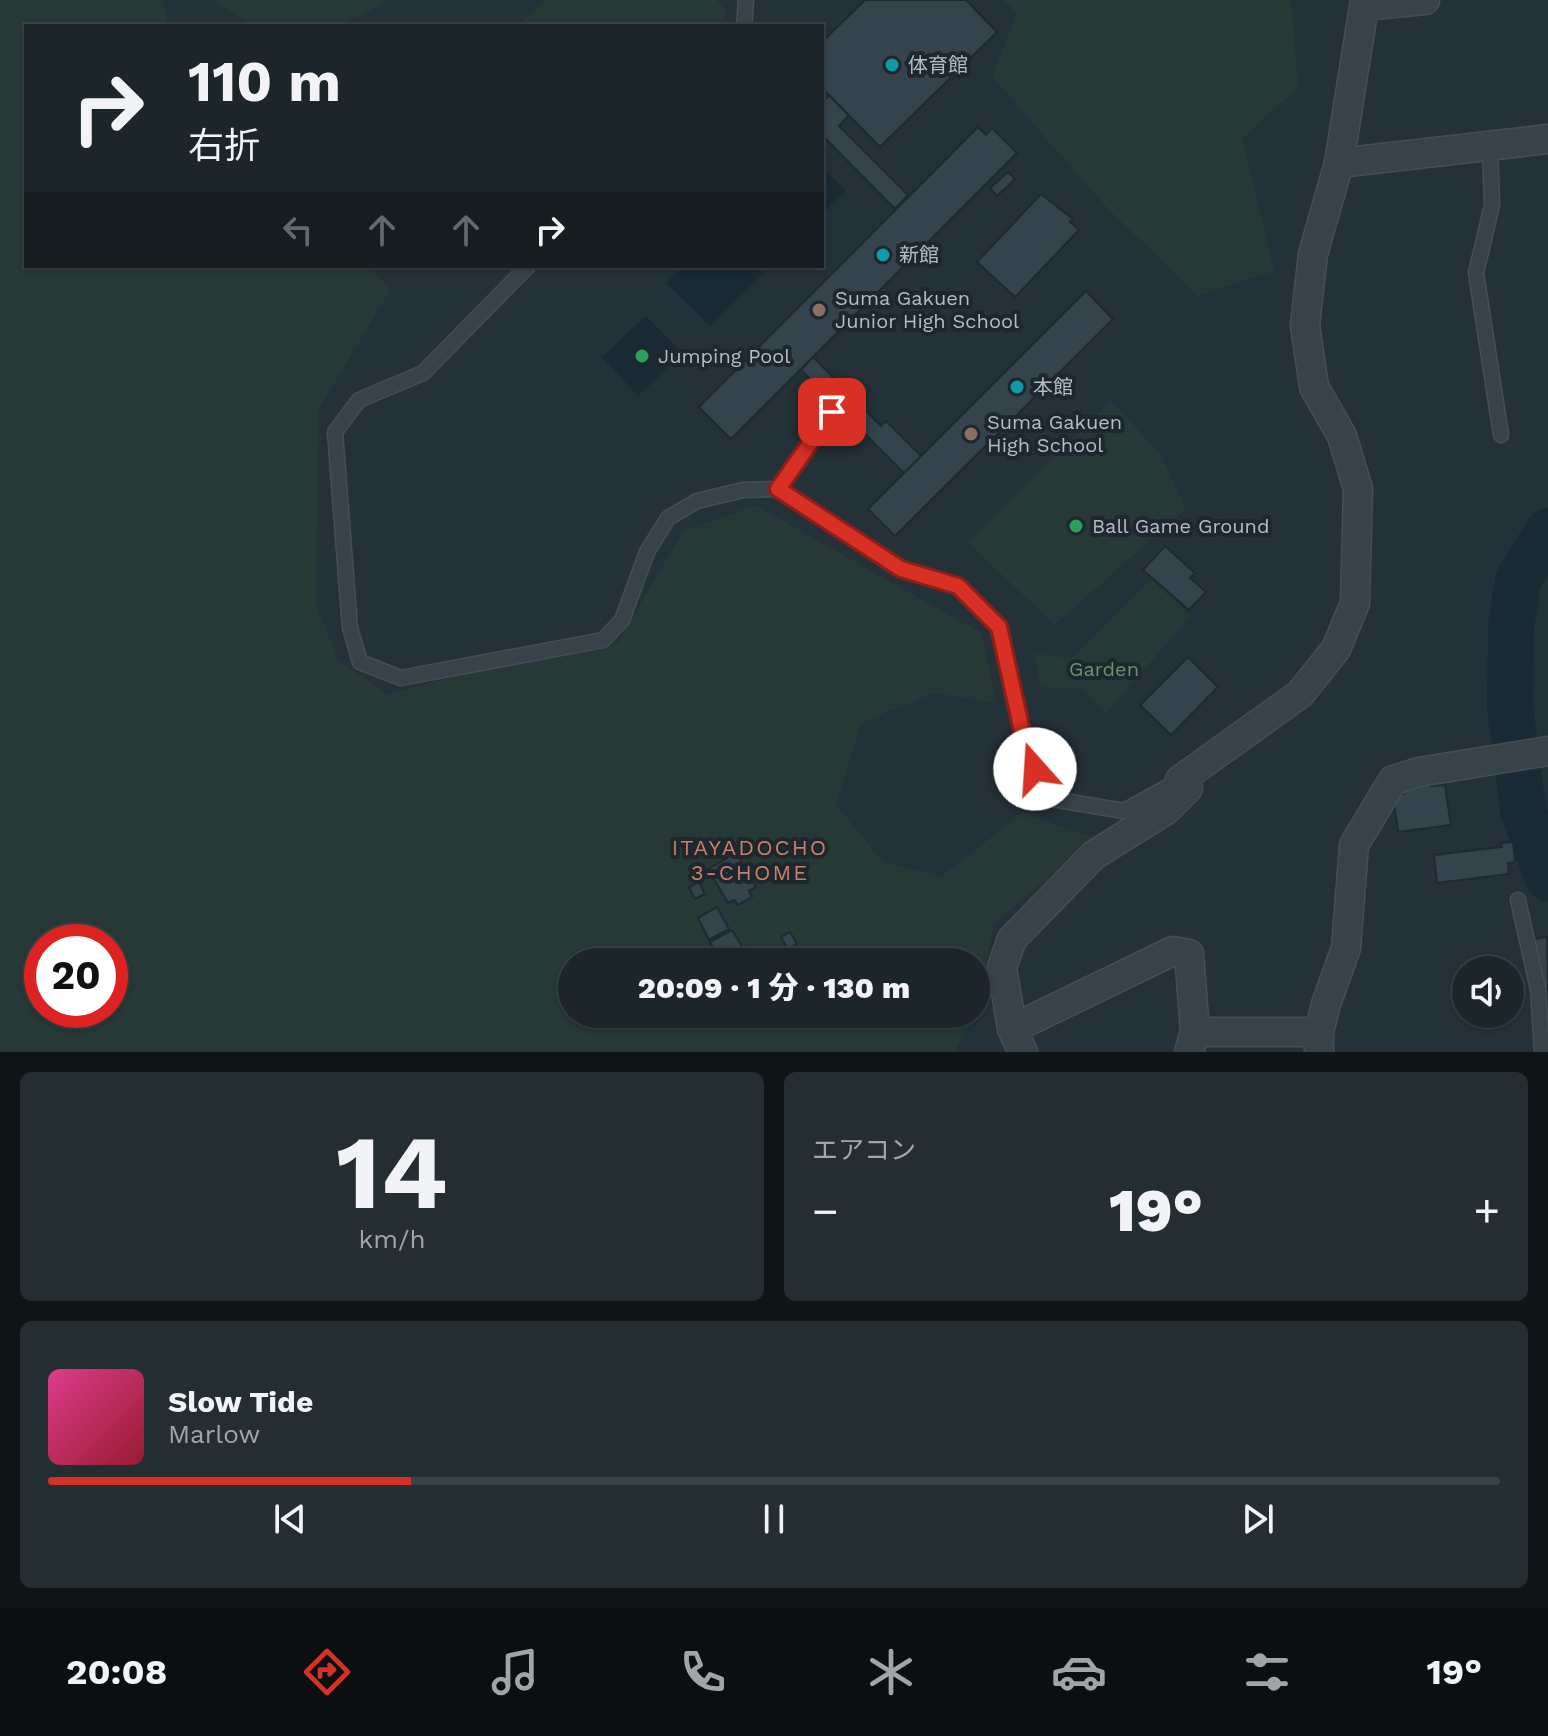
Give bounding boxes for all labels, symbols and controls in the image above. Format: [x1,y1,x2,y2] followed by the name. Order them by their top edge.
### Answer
[188,49,341,115] text: 110 m
[908,53,968,77] place label: 体育館
[56,56,160,160] icon: right
[883,56,901,74] marker: 体育館
[188,125,260,167] text: 右折
[276,208,320,252] icon: left
[360,208,404,252] icon: ahead
[444,208,488,252] icon: ahead
[528,208,572,252] icon: right
[899,243,939,267] place label: 新館
[874,246,892,264] marker: 新館
[835,286,1019,333] place label: Suma Gakuen Junior High School
[810,301,828,319] marker: Suma Gakuen Junior High School
[658,344,790,368] place label: Jumping Pool
[633,347,651,365] marker: Jumping Pool
[1033,375,1073,399] place label: 本館
[798,378,866,446] pin
[1008,378,1026,396] marker: 本館
[810,390,854,434] icon: arrive
[987,410,1122,457] place label: Suma Gakuen High School
[962,425,980,443] marker: Suma Gakuen High School
[1092,514,1270,538] place label: Ball Game Ground
[1067,517,1085,535] marker: Ball Game Ground
[1069,657,1139,681] park label: Garden
[993,727,1077,811] position arrow
[672,835,828,885] district label: ITAYADOCHO 3-CHOME
[24,924,128,1028] speed limit sign: 20
[1452,956,1524,1028] map controls
[1452,956,1524,1028] button: sound
[638,970,910,1005] text: 20:09 · 1 分 · 130 m
[336,1111,448,1233] text: 14
[812,1135,916,1165] text: エアコン
[1109,1175,1203,1246] text: 19°
[812,1185,839,1237] text: −
[1473,1185,1500,1237] text: +
[359,1224,425,1254] text: km/h
[168,1384,313,1419] text: Slow Tide
[168,1419,260,1449] text: Marlow
[268,1497,312,1541] icon: previous
[752,1497,796,1541] icon: pause
[1236,1497,1280,1541] icon: next
[299,1644,355,1700] icon: directions
[487,1644,543,1700] icon: music
[675,1644,731,1700] icon: phone
[863,1644,919,1700] icon: climate
[1051,1644,1107,1700] icon: car
[1239,1644,1295,1700] icon: filters
[66,1651,167,1693] text: 20:08
[1426,1651,1482,1693] text: 19°

